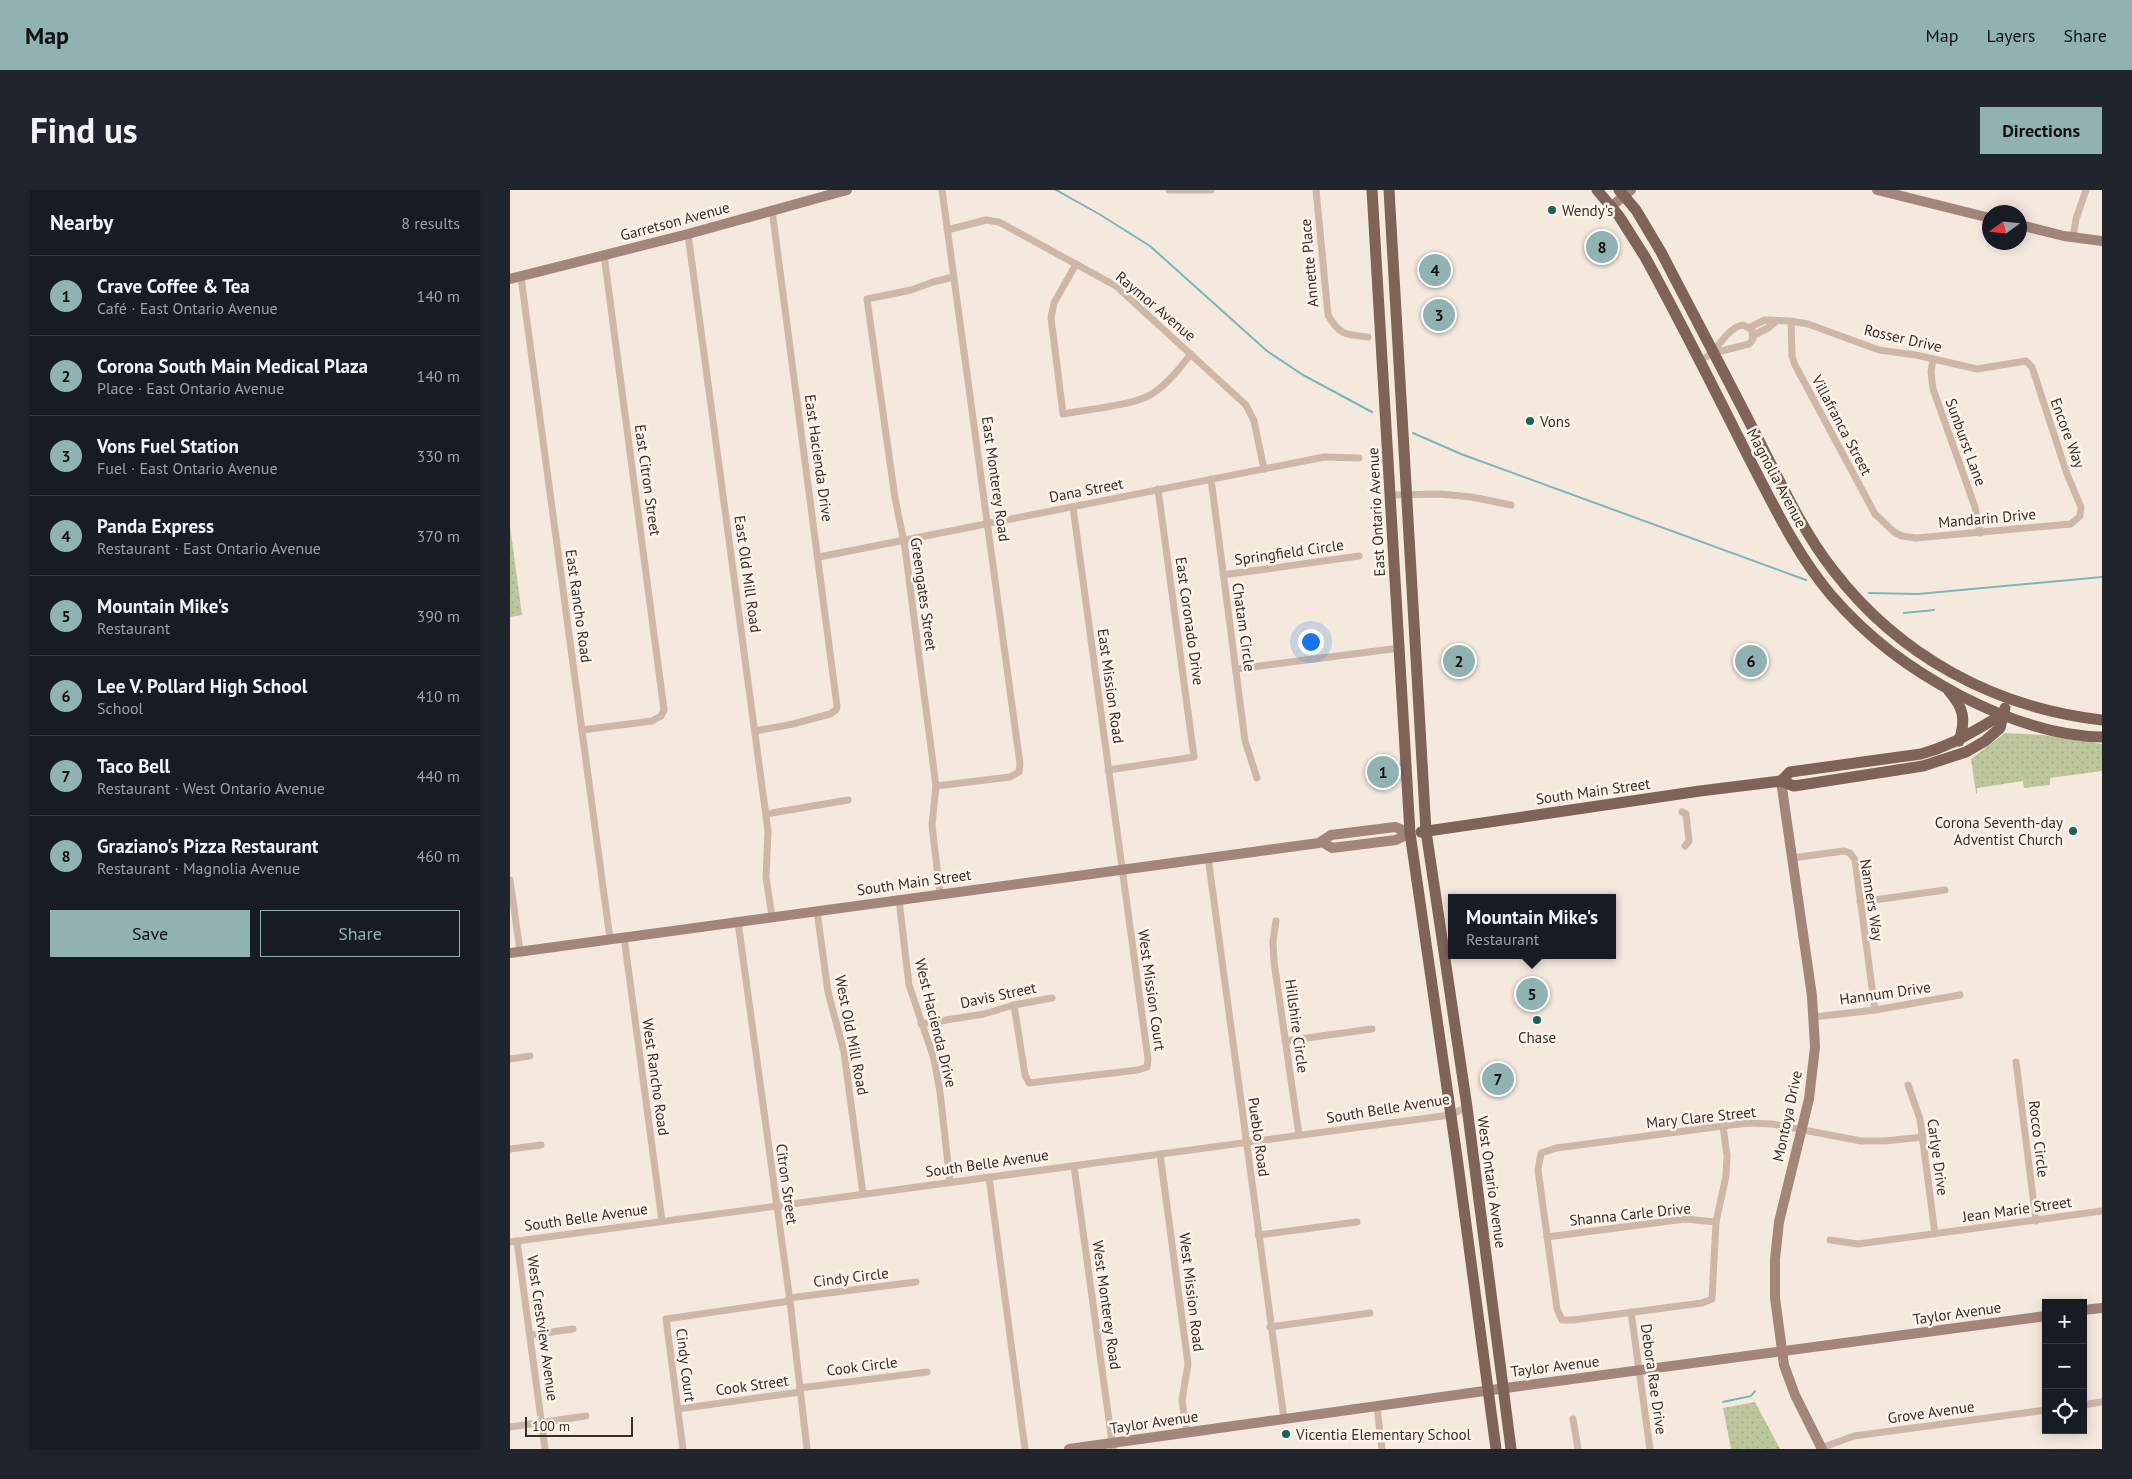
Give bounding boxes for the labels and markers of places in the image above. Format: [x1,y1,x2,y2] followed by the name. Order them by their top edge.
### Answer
[1562,201,1613,220] place label: Wendy's
[1546,204,1558,216] marker: Wendy's
[1586,228,1618,266] pin: 8
[1419,251,1451,289] pin: 4
[1423,296,1455,334] pin: 3
[1539,412,1570,431] place label: Vons
[1524,415,1536,427] marker: Vons
[1443,642,1475,680] pin: 2
[1735,642,1767,680] pin: 6
[1367,753,1399,791] pin: 1
[1935,813,2063,849] place label: Corona Seventh-day Adventist Church
[2067,825,2079,837] marker: Corona Seventh-day Adventist Church
[1516,975,1548,1013] pin: 5
[1531,1014,1543,1026] marker: Chase
[1518,1028,1556,1047] place label: Chase
[1482,1060,1514,1098] pin: 7
[1295,1425,1471,1444] place label: Vicentia Elementary School
[1280,1428,1292,1440] marker: Vicentia Elementary School

